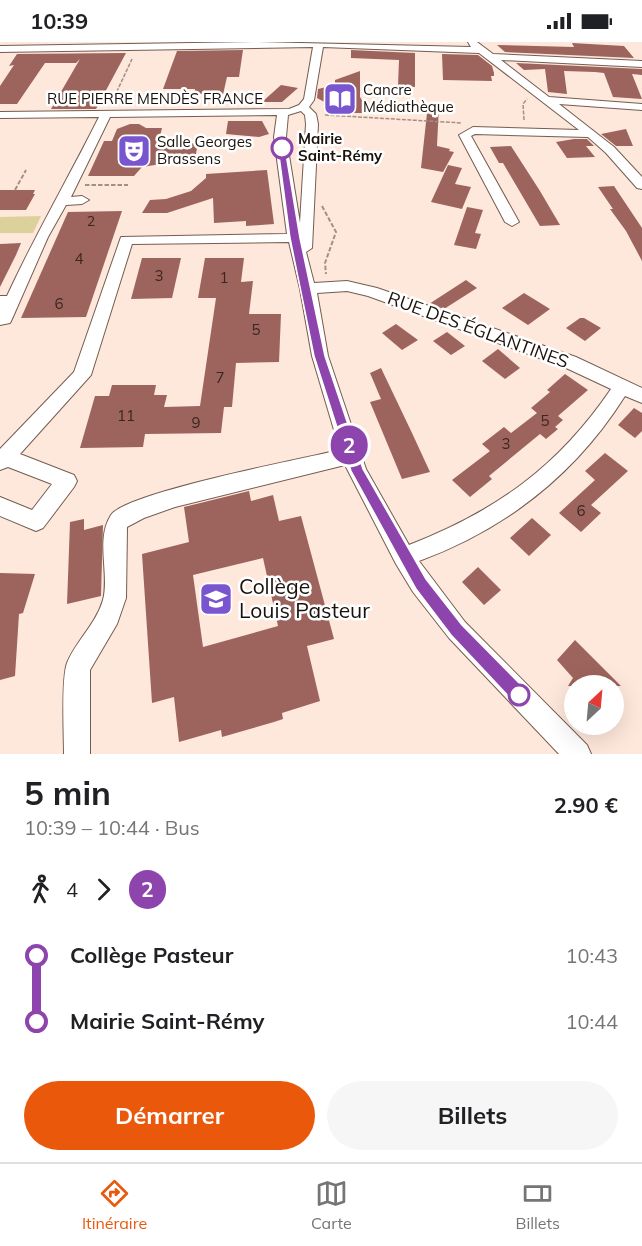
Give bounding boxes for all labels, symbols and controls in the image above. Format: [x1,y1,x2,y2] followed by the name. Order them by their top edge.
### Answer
[30,7,88,35] text: 10:39
[363,80,454,116] place label: Cancre Médiathèque
[322,81,358,117] library icon: Cancre Médiathèque
[47,89,263,108] street label: RUE PIERRE MENDÈS FRANCE
[298,129,383,165] place label: Mairie Saint-Rémy
[157,132,252,168] place label: Salle Georges Brassens
[116,133,152,169] theatre icon: Salle Georges Brassens
[271,137,293,159] marker: Mairie Saint-Rémy
[87,212,95,230] house number: 2
[74,249,84,268] house number: 4
[154,266,164,285] house number: 3
[219,268,229,287] house number: 1
[384,286,572,373] street label: RUE DES ÉGLANTINES
[54,294,64,313] house number: 6
[251,320,261,339] house number: 5
[215,368,225,387] house number: 7
[117,406,135,425] house number: 11
[540,411,550,430] house number: 5
[191,413,201,432] house number: 9
[330,426,368,464] line badge: 2
[343,432,355,458] text: 2
[501,434,511,453] house number: 3
[576,501,586,520] house number: 6
[239,573,370,623] place label: Collège Louis Pasteur
[198,581,234,617] school or university icon: Collège Louis Pasteur
[564,675,624,735] north arrow
[564,675,624,735] map controls
[508,684,530,706] unlabelled marker
[24,772,111,813] text: 5 min
[554,791,618,819] text: 2.90 €
[24,815,200,840] text: 10:39 – 10:44 · Bus
[24,873,57,906] icon: walk
[87,873,120,906] icon: forward
[141,876,154,902] text: 2
[66,877,78,902] text: 4
[70,941,233,969] text: Collège Pasteur
[565,943,618,968] text: 10:43
[70,1007,265,1035] text: Mairie Saint-Rémy
[565,1009,618,1034] text: 10:44
[24,1081,315,1150] button: Démarrer
[327,1081,618,1150] button: Billets
[82,1177,147,1233] tab: Itinéraire
[311,1177,352,1233] tab: Carte
[516,1177,560,1233] tab: Billets

